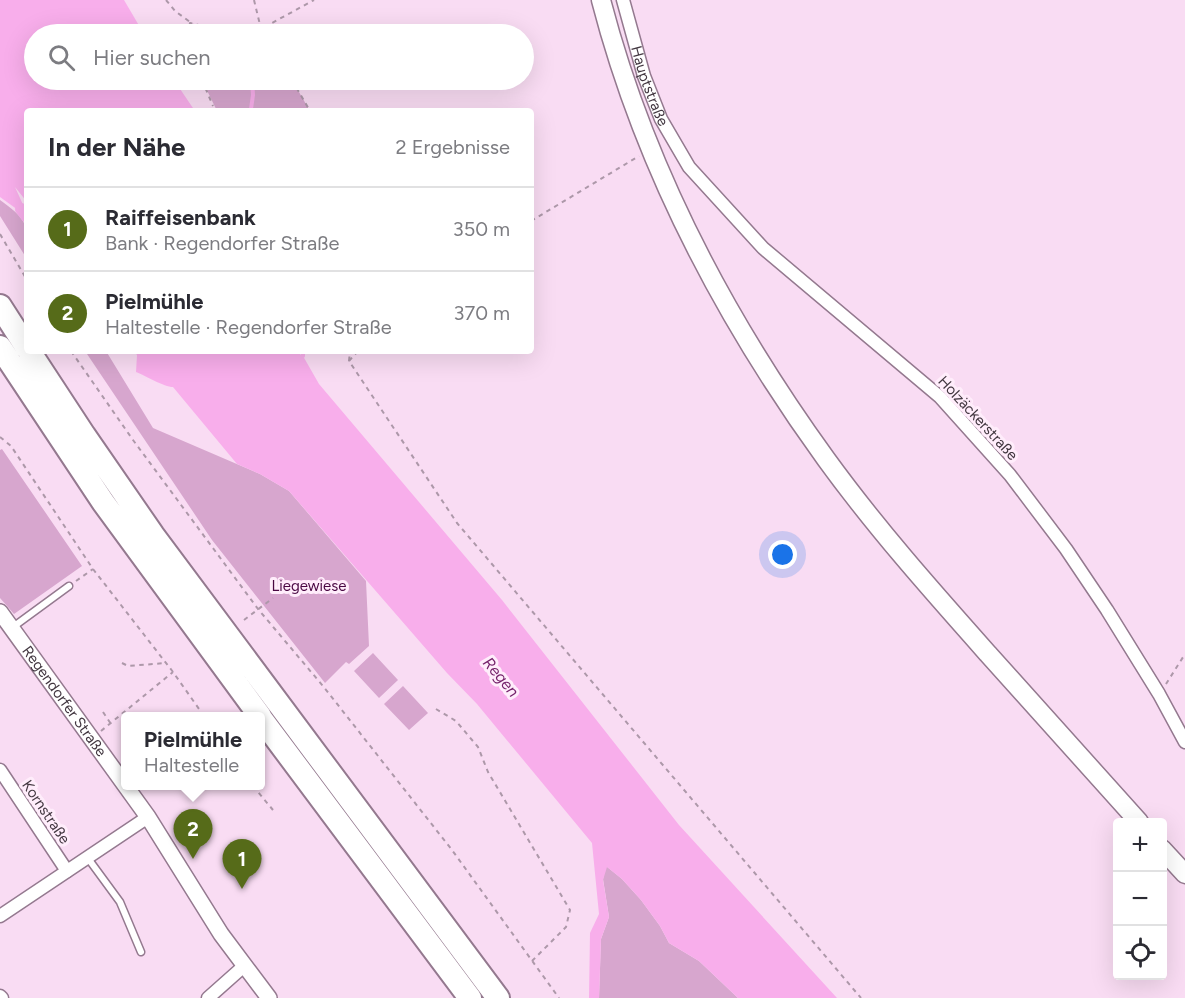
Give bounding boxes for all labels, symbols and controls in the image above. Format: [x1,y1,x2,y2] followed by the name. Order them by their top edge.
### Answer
[24,24,534,90] search box
[45,41,78,74] icon: search
[93,44,211,71] text: Hier suchen
[627,44,672,129] street label: Hauptstraße
[48,131,185,163] text: In der Nähe
[396,135,510,159] text: 2 Ergebnisse
[105,204,256,231] text: Raiffeisenbank
[63,217,72,241] text: 1
[453,217,510,241] text: 350 m
[105,231,340,255] text: Bank · Regendorfer Straße
[105,288,203,315] text: Pielmühle
[62,301,73,325] text: 2
[454,301,510,325] text: 370 m
[105,315,392,339] text: Haltestelle · Regendorfer Straße
[934,372,1022,464] street label: Holzäckerstraße
[768,540,797,569] your location
[272,577,346,595] park label: Liegewiese
[18,642,110,760] street label: Regendorfer Straße
[479,653,523,701] water label: Regen
[121,712,265,790] popup
[144,726,242,753] text: Pielmühle
[144,753,239,777] text: Haltestelle
[18,777,74,847] street label: Kornstraße
[174,810,212,859] pin: 2
[1113,818,1167,980] map controls
[1113,818,1167,872] button: +
[222,840,262,889] pin: 1
[1113,872,1167,926] button: −
[1113,926,1167,980] button: locate

